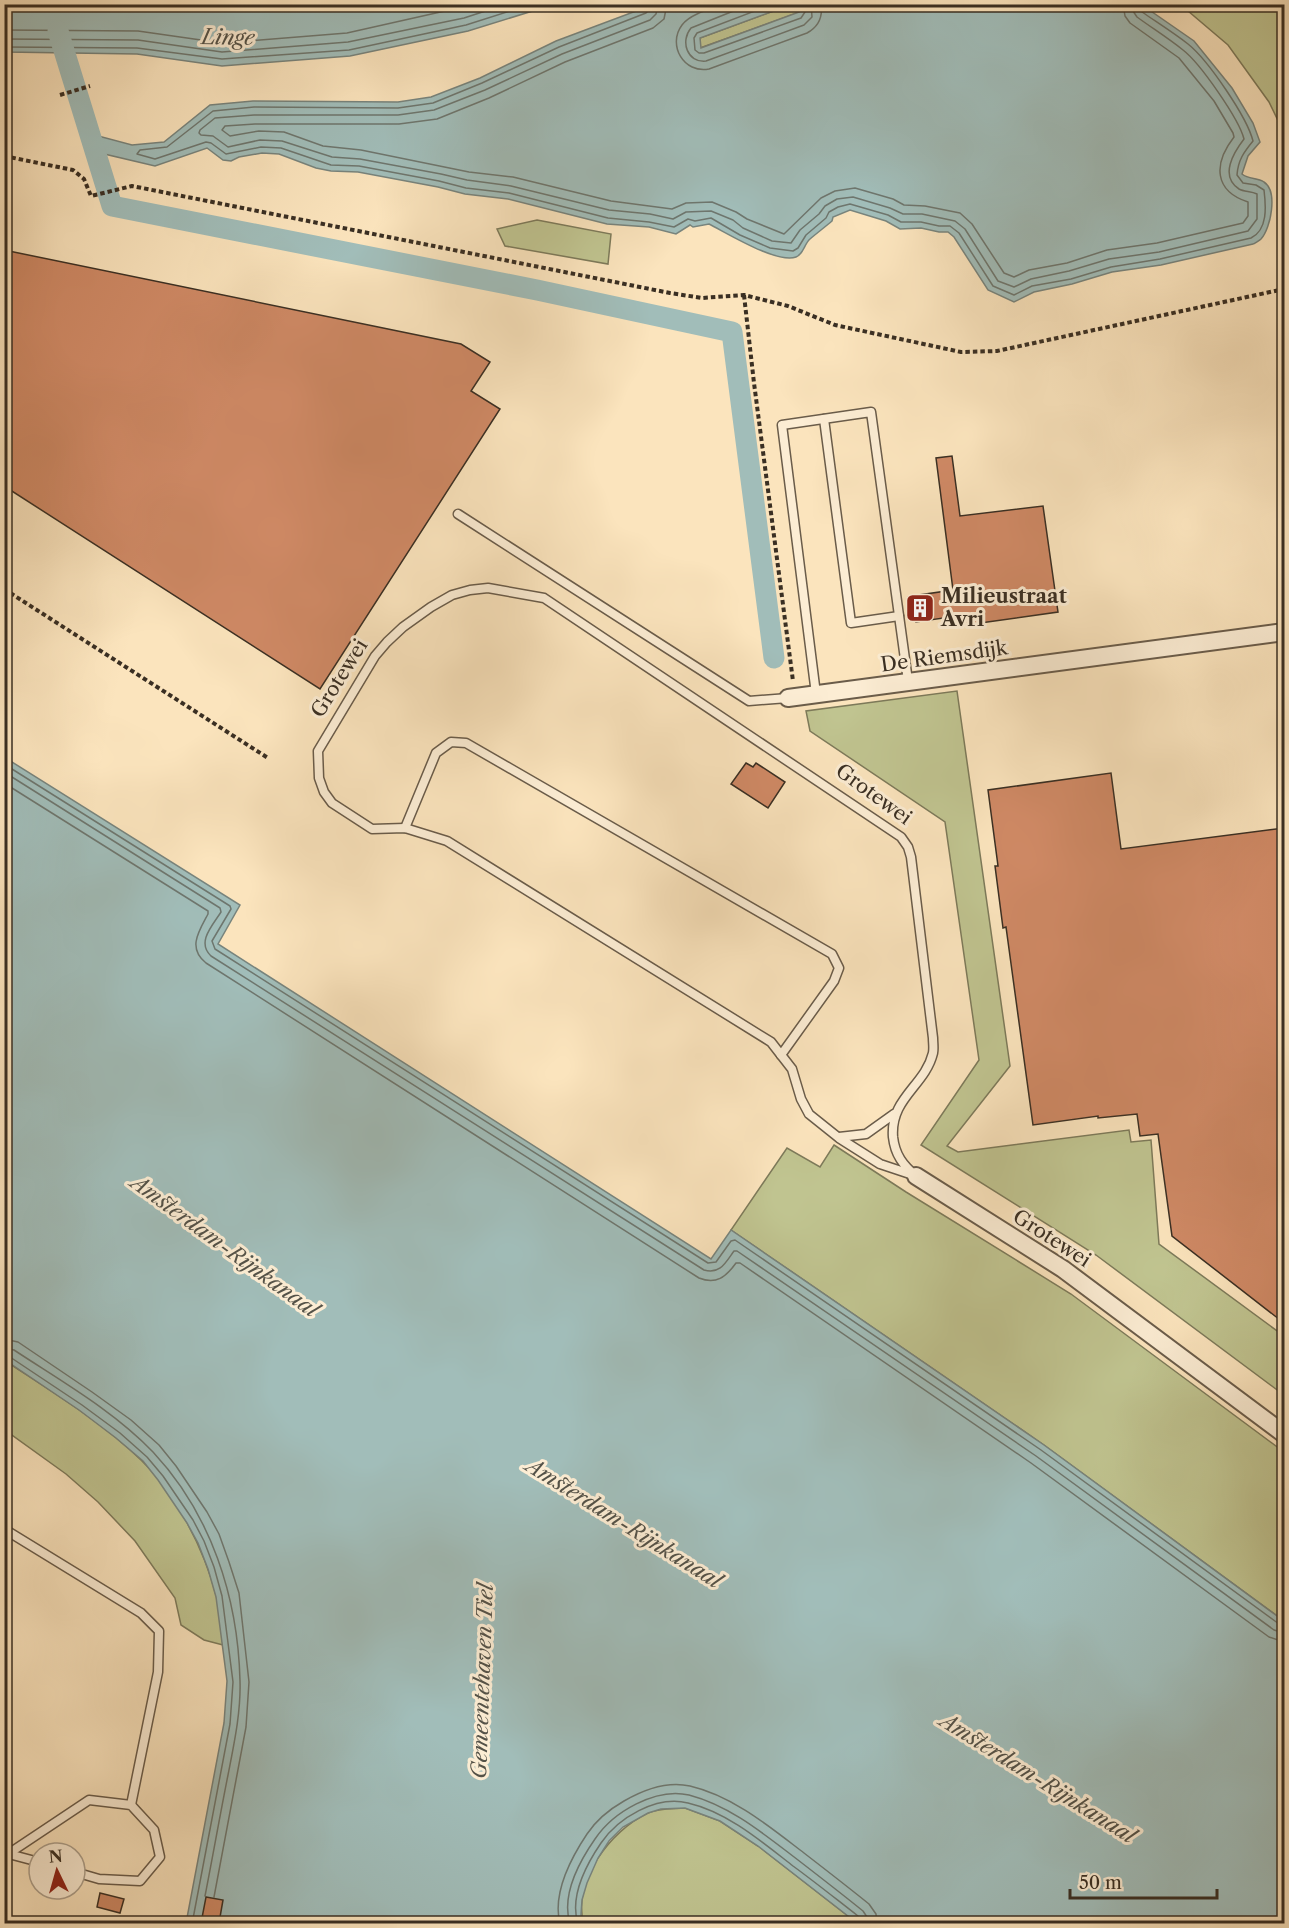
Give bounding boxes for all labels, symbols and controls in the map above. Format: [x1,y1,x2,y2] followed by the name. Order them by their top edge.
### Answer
[199,24,256,50] water label: Linge
[940,584,1067,631] place label: Milieustraat Avri
[904,592,936,624] building icon: Milieustraat Avri
[306,634,372,722] street label: Grotewei
[879,635,1010,677] street label: De Riemsdijk
[831,758,917,830] street label: Grotewei
[124,1168,326,1324] water label: Amsterdam-Rijnkanaal
[1009,1204,1095,1272] street label: Grotewei
[519,1451,728,1595] water label: Amsterdam-Rijnkanaal
[466,1581,498,1779] water label: Gemeentehaven Tiel
[933,1706,1142,1850] water label: Amsterdam-Rijnkanaal
[27,1841,87,1901] north arrow
[48,1845,64,1867] text: N
[1070,1862,1217,1900] scale bar
[1079,1872,1122,1894] text: 50 m

